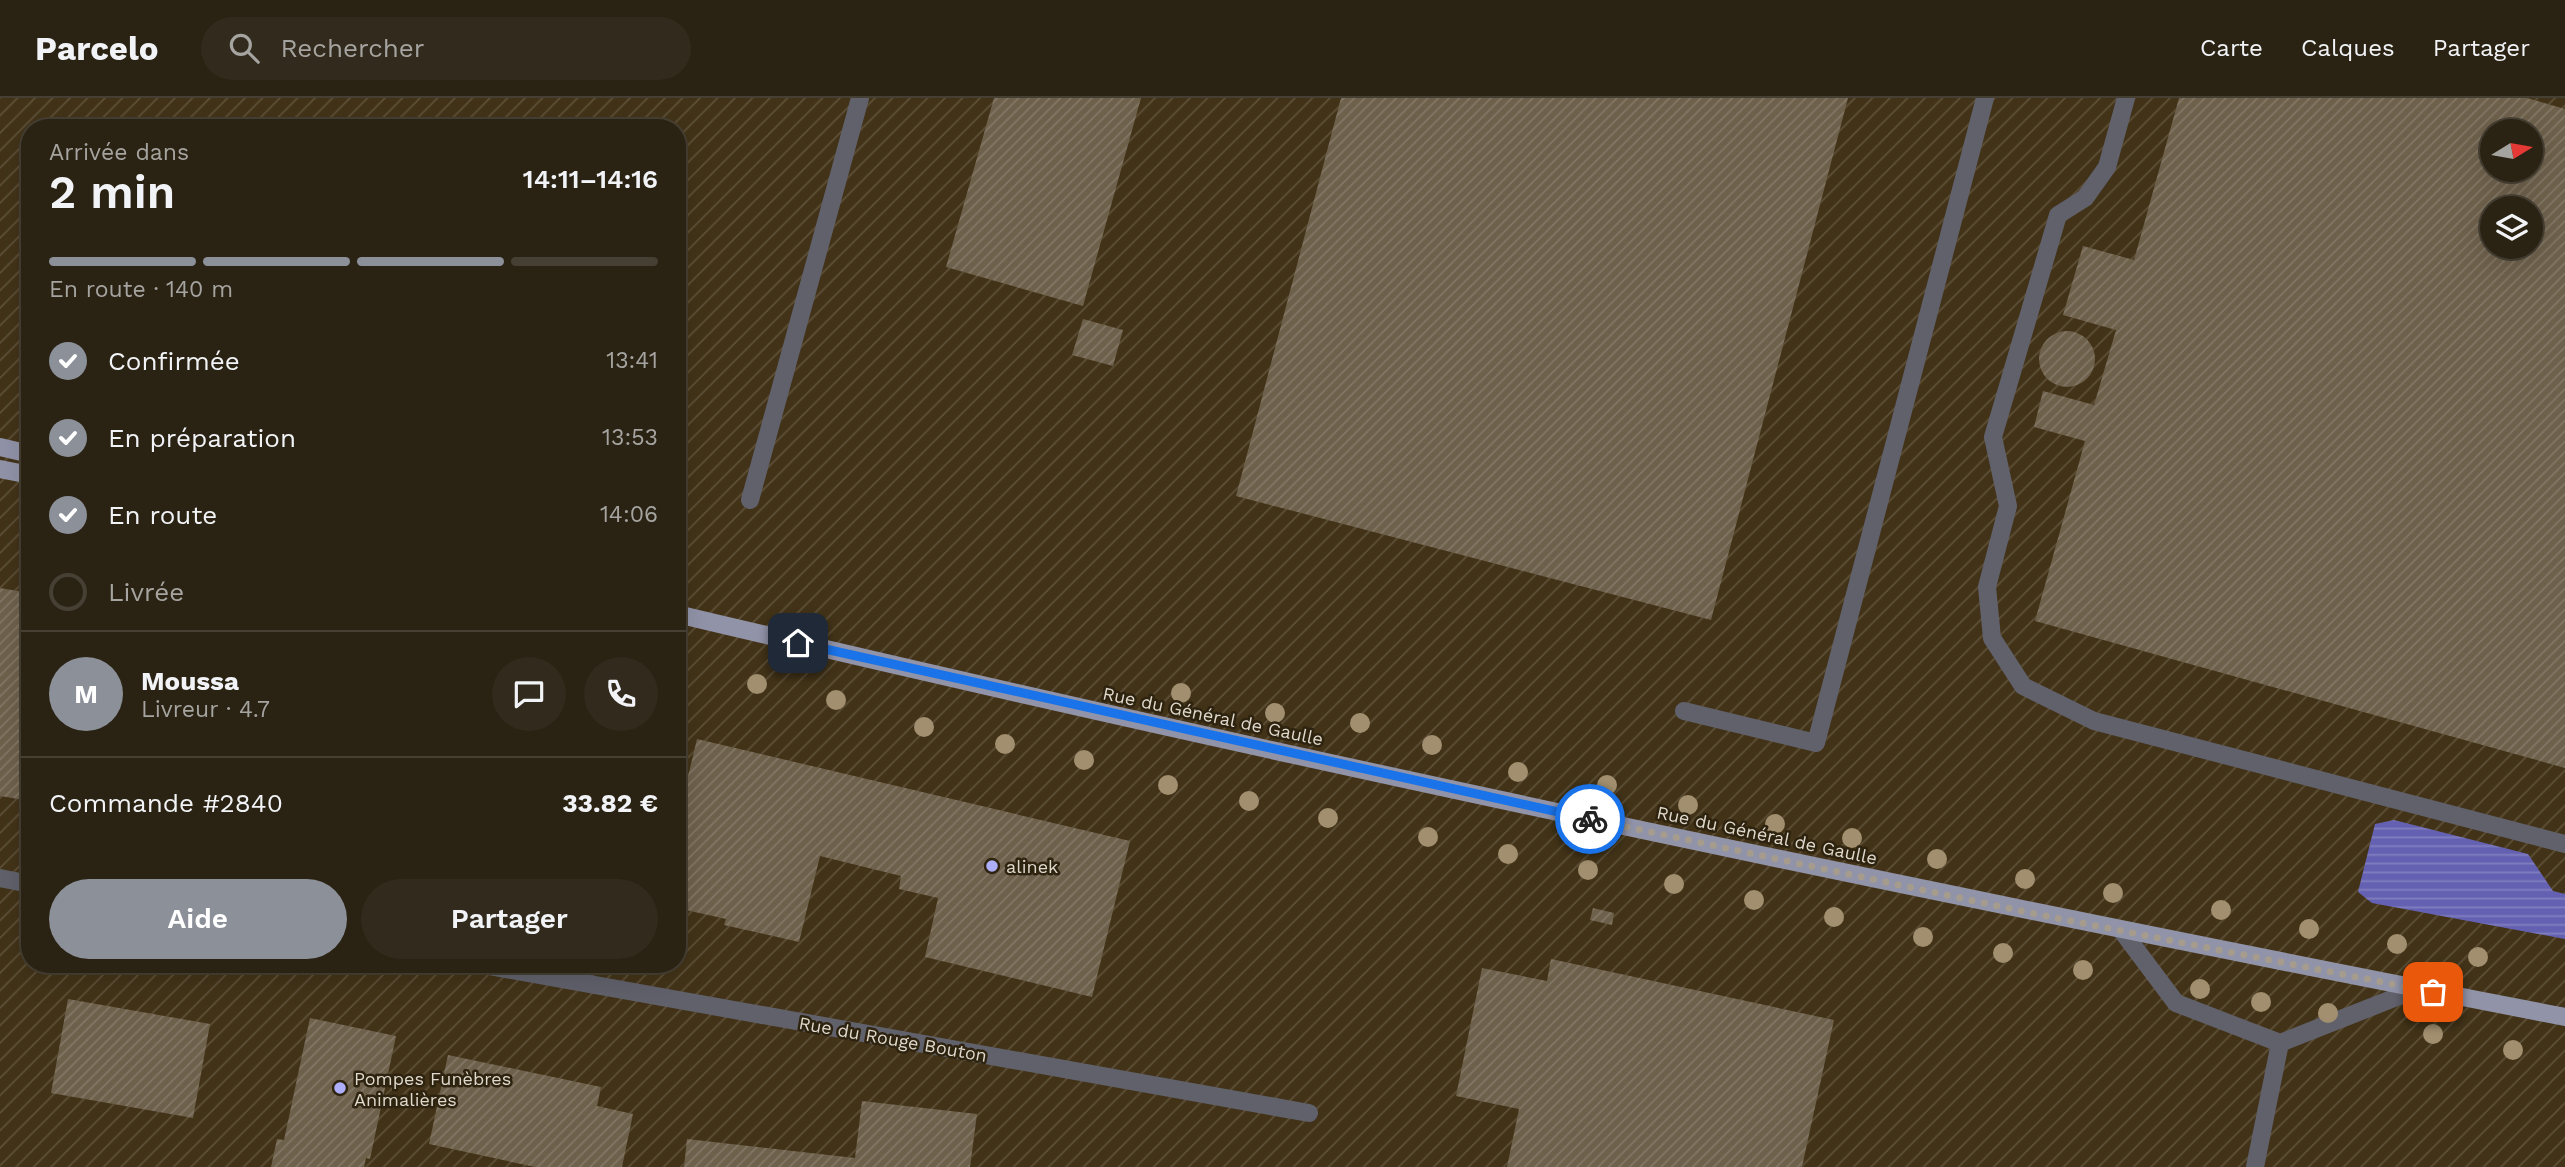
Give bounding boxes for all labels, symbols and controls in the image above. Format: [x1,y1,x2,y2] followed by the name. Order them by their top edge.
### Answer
[201,17,691,80] search box
[35,29,159,68] text: Parcelo
[225,29,263,67] icon: search
[281,33,424,63] text: Rechercher
[2200,34,2263,62] text: Carte
[2301,34,2395,62] text: Calques
[2433,34,2530,62] text: Partager
[2480,119,2543,182] north arrow
[2480,119,2543,259] map controls
[49,139,189,166] text: Arrivée dans
[523,164,658,194] text: 14:11–14:16
[49,165,175,219] text: 2 min
[2480,196,2543,259] button: layers
[49,276,233,303] text: En route · 140 m
[49,342,87,380] icon: check
[108,346,240,376] text: Confirmée
[606,347,658,374] text: 13:41
[49,419,87,457] icon: check
[108,423,296,453] text: En préparation
[602,424,658,451] text: 13:53
[49,496,87,534] icon: check
[108,500,217,530] text: En route
[600,501,658,528] text: 14:06
[108,577,184,607] text: Livrée
[768,613,828,673] pin
[779,624,817,662] icon: home
[492,657,566,731] button: chat
[584,657,658,731] button: phone
[141,666,239,696] text: Moussa
[74,679,98,709] text: M
[1101,682,1325,750] street label: Rue du Général de Gaulle
[141,696,270,723] text: Livreur · 4.7
[1555,784,1625,854] courier
[49,788,283,818] text: Commande #2840
[562,788,658,818] text: 33.82 €
[1571,800,1609,838] icon: bike
[1655,801,1879,869] street label: Rue du Général de Gaulle
[1006,856,1058,877] place label: alinek
[984,858,1000,874] marker: alinek
[49,879,347,959] button: Aide
[361,879,658,959] button: Partager
[2403,962,2463,1022] pin
[2414,973,2452,1011] icon: bag
[797,1012,989,1066] street label: Rue du Rouge Bouton
[354,1068,511,1110] place label: Pompes Funèbres Animalières
[332,1080,348,1096] marker: Pompes Funèbres Animalières

